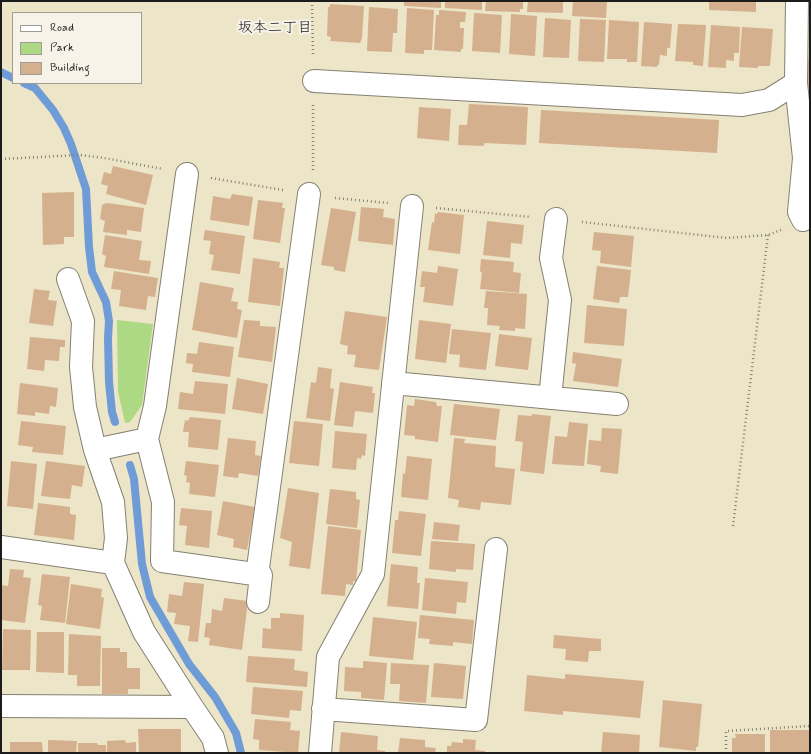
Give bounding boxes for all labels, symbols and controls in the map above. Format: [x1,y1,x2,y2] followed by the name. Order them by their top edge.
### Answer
[12,12,142,84] legend
[50,20,74,36] text: Road
[238,20,312,38] district label: 坂本二丁目
[50,40,74,56] text: Park
[50,60,90,76] text: Building

